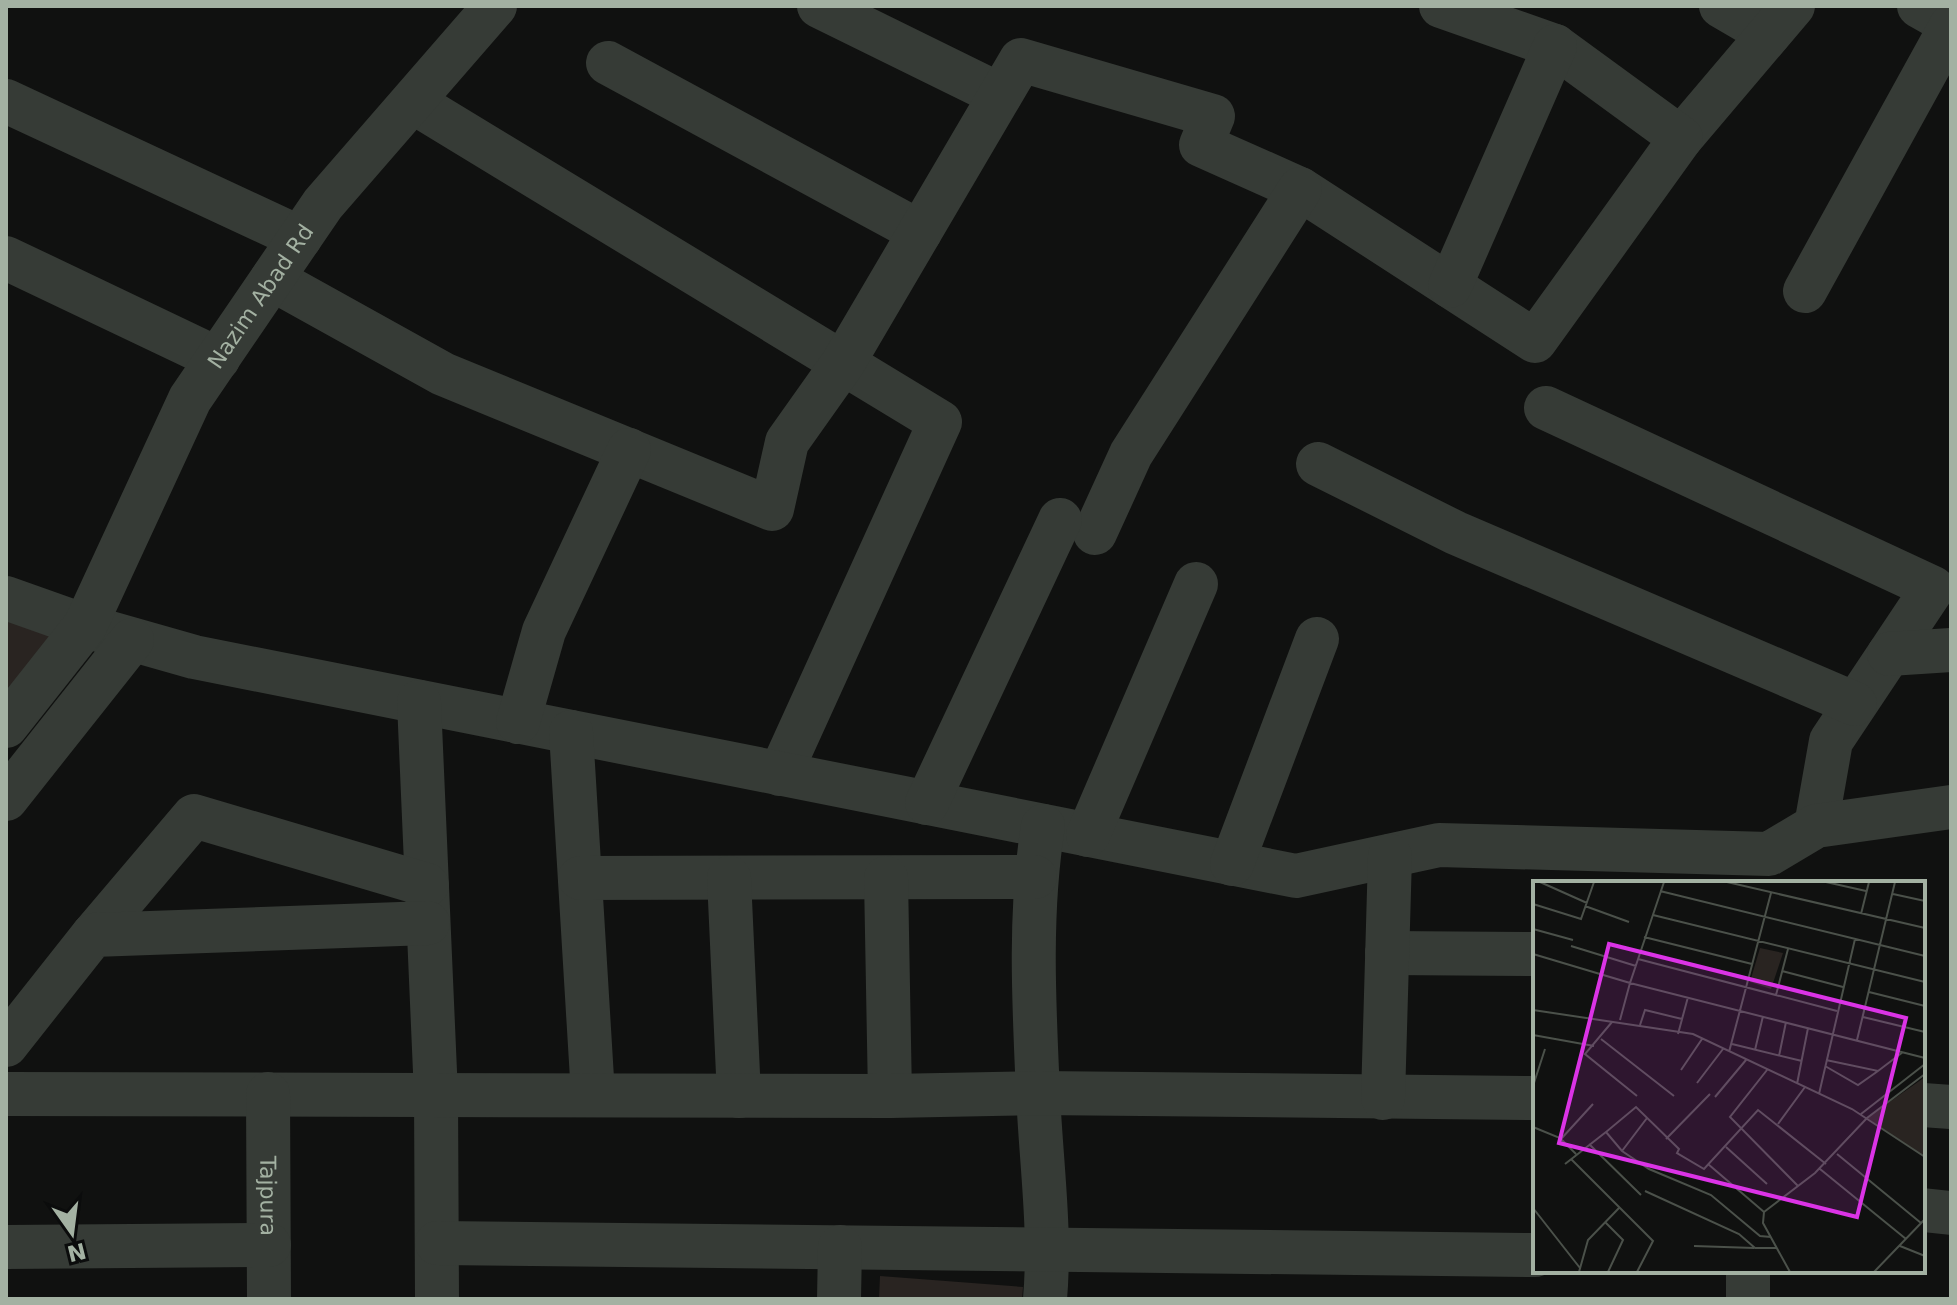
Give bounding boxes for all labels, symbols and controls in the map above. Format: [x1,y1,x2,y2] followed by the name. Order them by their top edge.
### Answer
[202,219,318,373] street label: Nazim Abad Rd
[1533,881,1925,1273] inset map
[256,1155,281,1236] street label: Tajpura
[32,1193,112,1273] north arrow
[65,1238,89,1266] text: N

